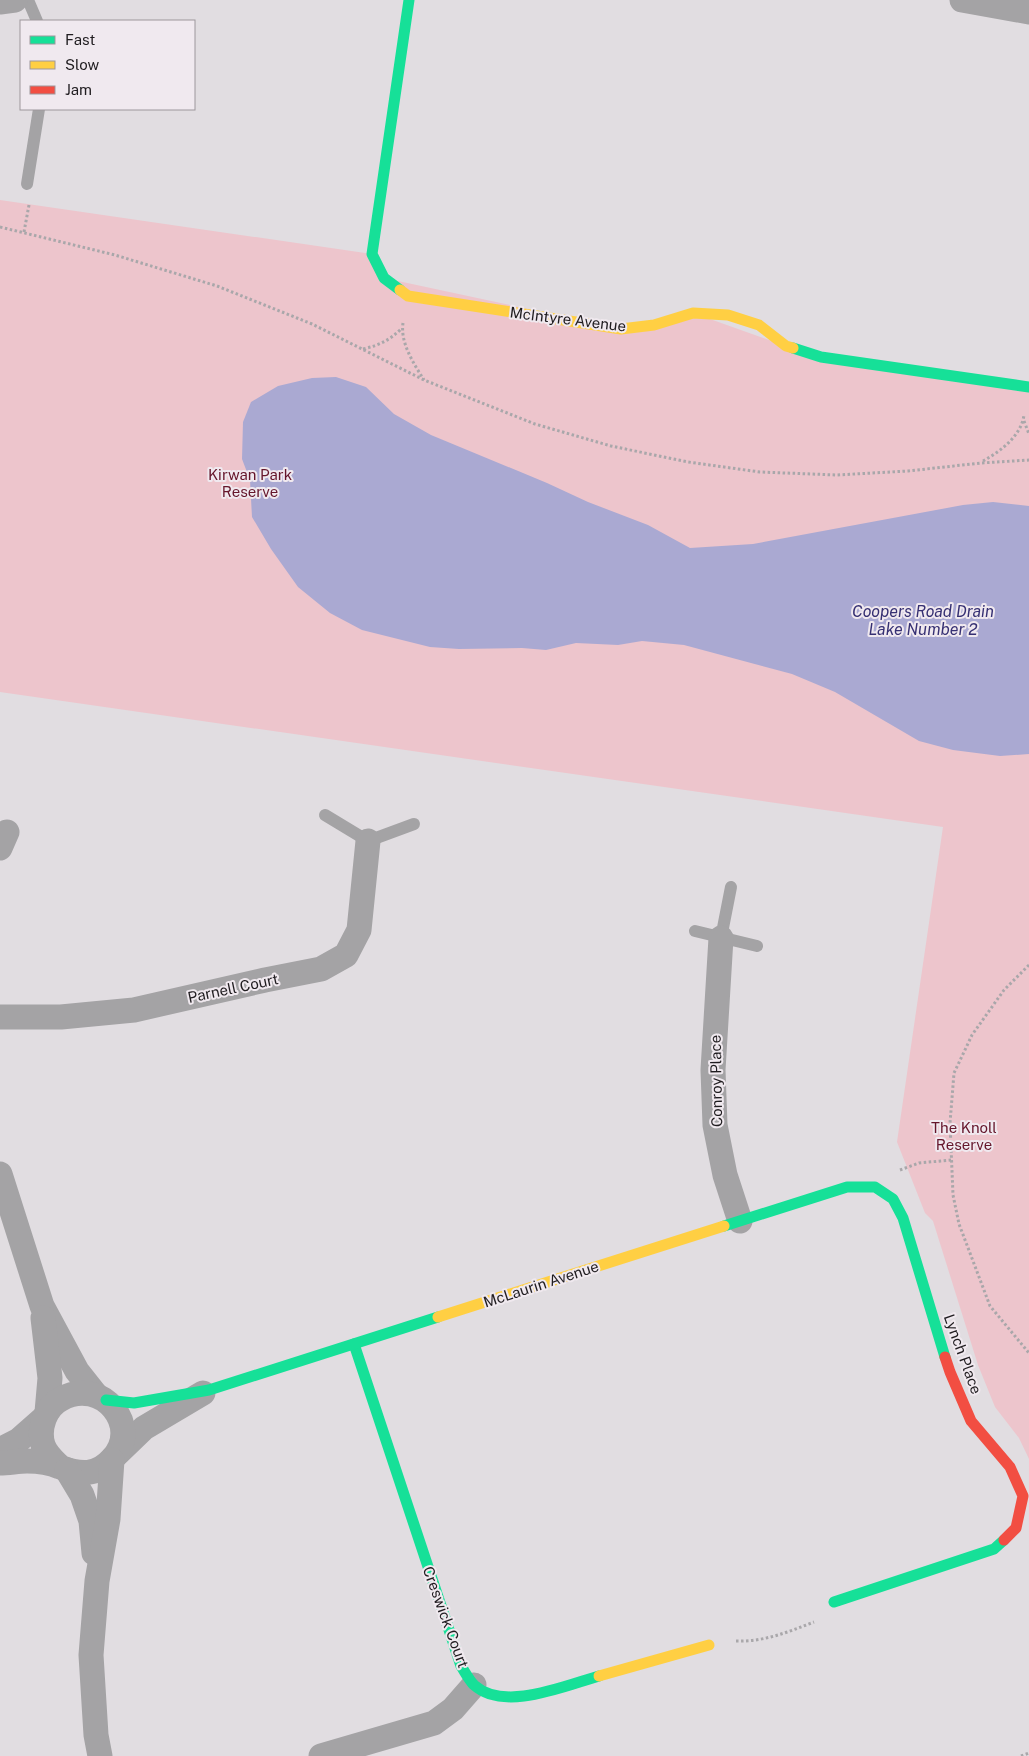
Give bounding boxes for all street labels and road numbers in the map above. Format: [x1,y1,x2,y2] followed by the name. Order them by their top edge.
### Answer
[509,303,627,335] street label: McIntyre Avenue
[186,970,280,1006] street label: Parnell Court
[707,1035,725,1127] street label: Conroy Place
[481,1257,601,1311] street label: McLaurin Avenue
[941,1312,985,1396] street label: Lynch Place
[420,1564,472,1670] street label: Creswick Court

